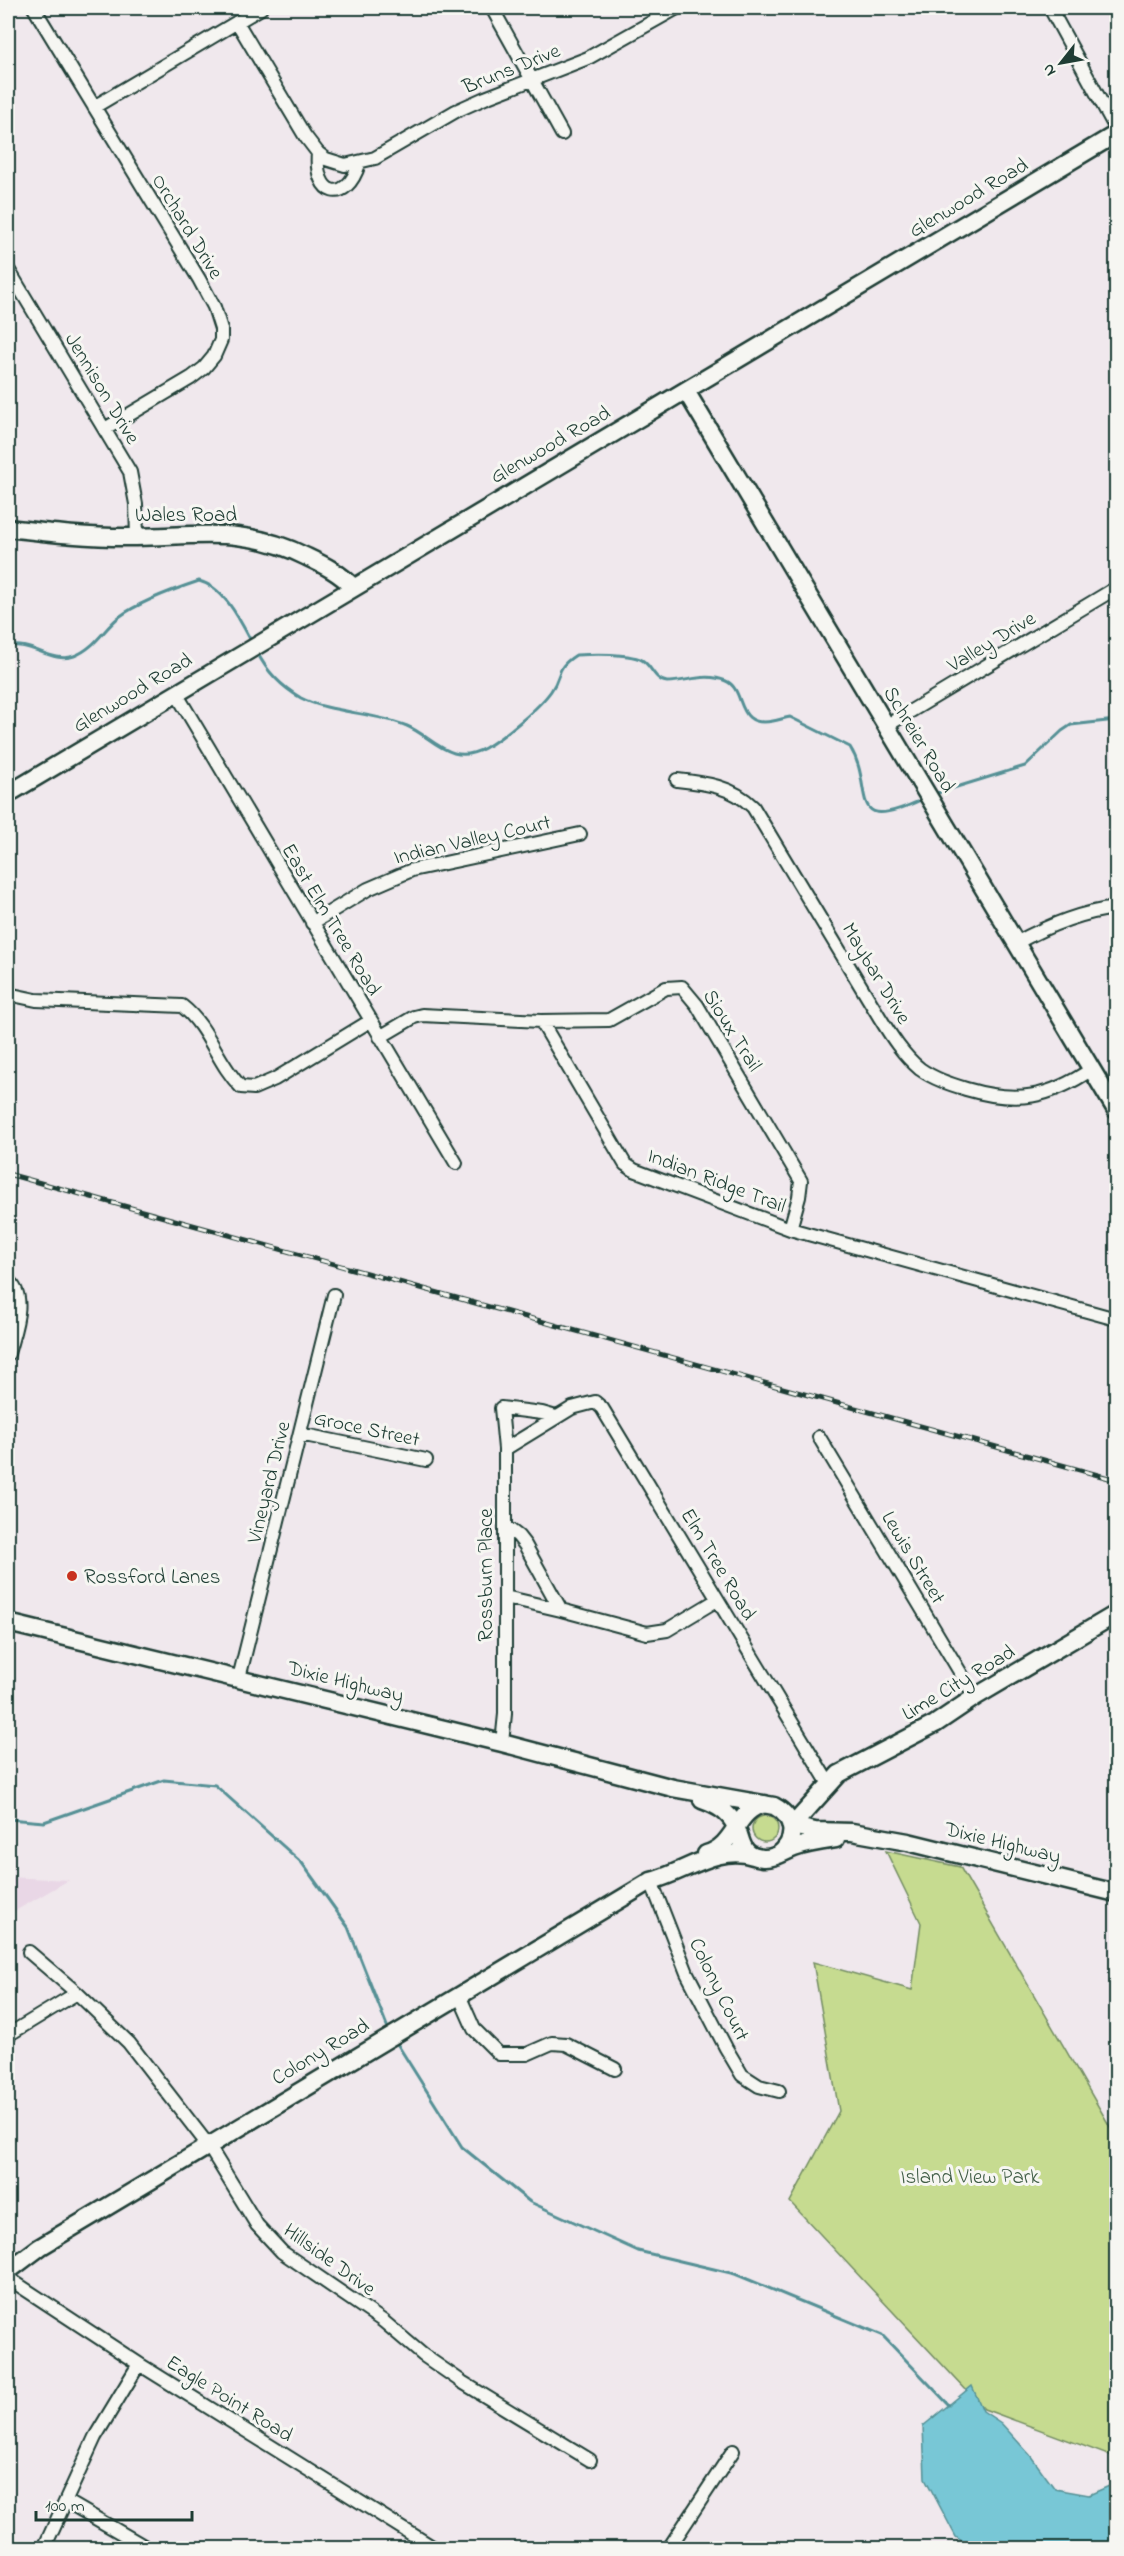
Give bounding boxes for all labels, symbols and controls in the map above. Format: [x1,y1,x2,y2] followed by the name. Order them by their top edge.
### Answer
[1031,33,1091,93] north arrow
[458,36,566,103] street label: Bruns Drive
[1037,59,1063,81] text: N
[904,151,1035,246] street label: Glenwood Road
[143,169,230,286] street label: Orchard Drive
[56,328,147,451] street label: Jennison Drive
[485,399,617,492] street label: Glenwood Road
[135,501,237,531] street label: Wales Road
[941,604,1043,683] street label: Valley Drive
[68,646,199,741] street label: Glenwood Road
[875,681,962,799] street label: Schreier Road
[391,808,554,876] street label: Indian Valley Court
[273,838,388,1002] street label: East Elm Tree Road
[831,918,918,1032] street label: Maybar Drive
[694,984,768,1078] street label: Sioux Trail
[642,1142,790,1224] street label: Indian Ridge Trail
[311,1404,422,1456] street label: Groce Street
[240,1418,302,1548] street label: Vineyard Drive
[672,1503,763,1627] street label: Elm Tree Road
[873,1506,952,1610] street label: Lewis Street
[472,1508,502,1642] street label: Rossburn Place
[84,1563,220,1593] place label: Rossford Lanes
[65,1569,79,1583] marker: Rossford Lanes
[897,1638,1023,1731] street label: Lime City Road
[283,1654,407,1714] street label: Dixie Highway
[940,1815,1064,1875] street label: Dixie Highway
[678,1933,756,2047] street label: Colony Court
[266,2012,377,2095] street label: Colony Road
[901,2163,1040,2193] park label: Island View Park
[276,2217,382,2305] street label: Hillside Drive
[159,2349,298,2453] street label: Eagle Point Road
[36,2484,192,2522] scale bar
[45,2494,85,2520] text: 100 m

